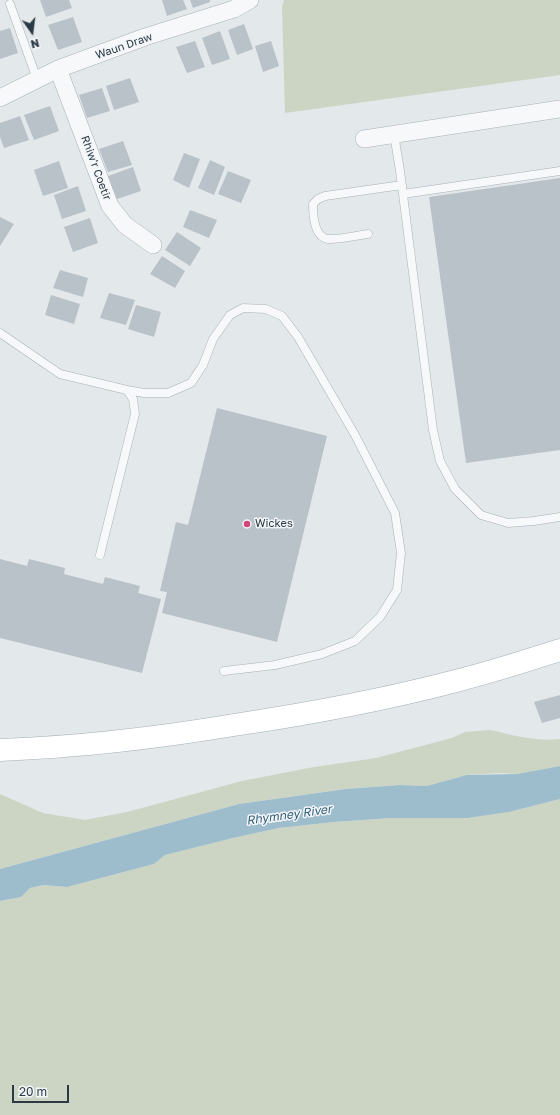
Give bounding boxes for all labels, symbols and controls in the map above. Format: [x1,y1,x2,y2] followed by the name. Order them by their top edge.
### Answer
[12,12,52,52] north arrow
[94,30,154,62] street label: Waun Draw
[29,37,41,51] text: N
[78,134,114,202] street label: Rhiw'r Coetir
[255,517,293,531] place label: Wickes
[242,519,252,529] marker: Wickes
[245,802,333,828] water label: Rhymney River
[14,1077,71,1103] scale bar
[19,1084,47,1099] text: 20 m

